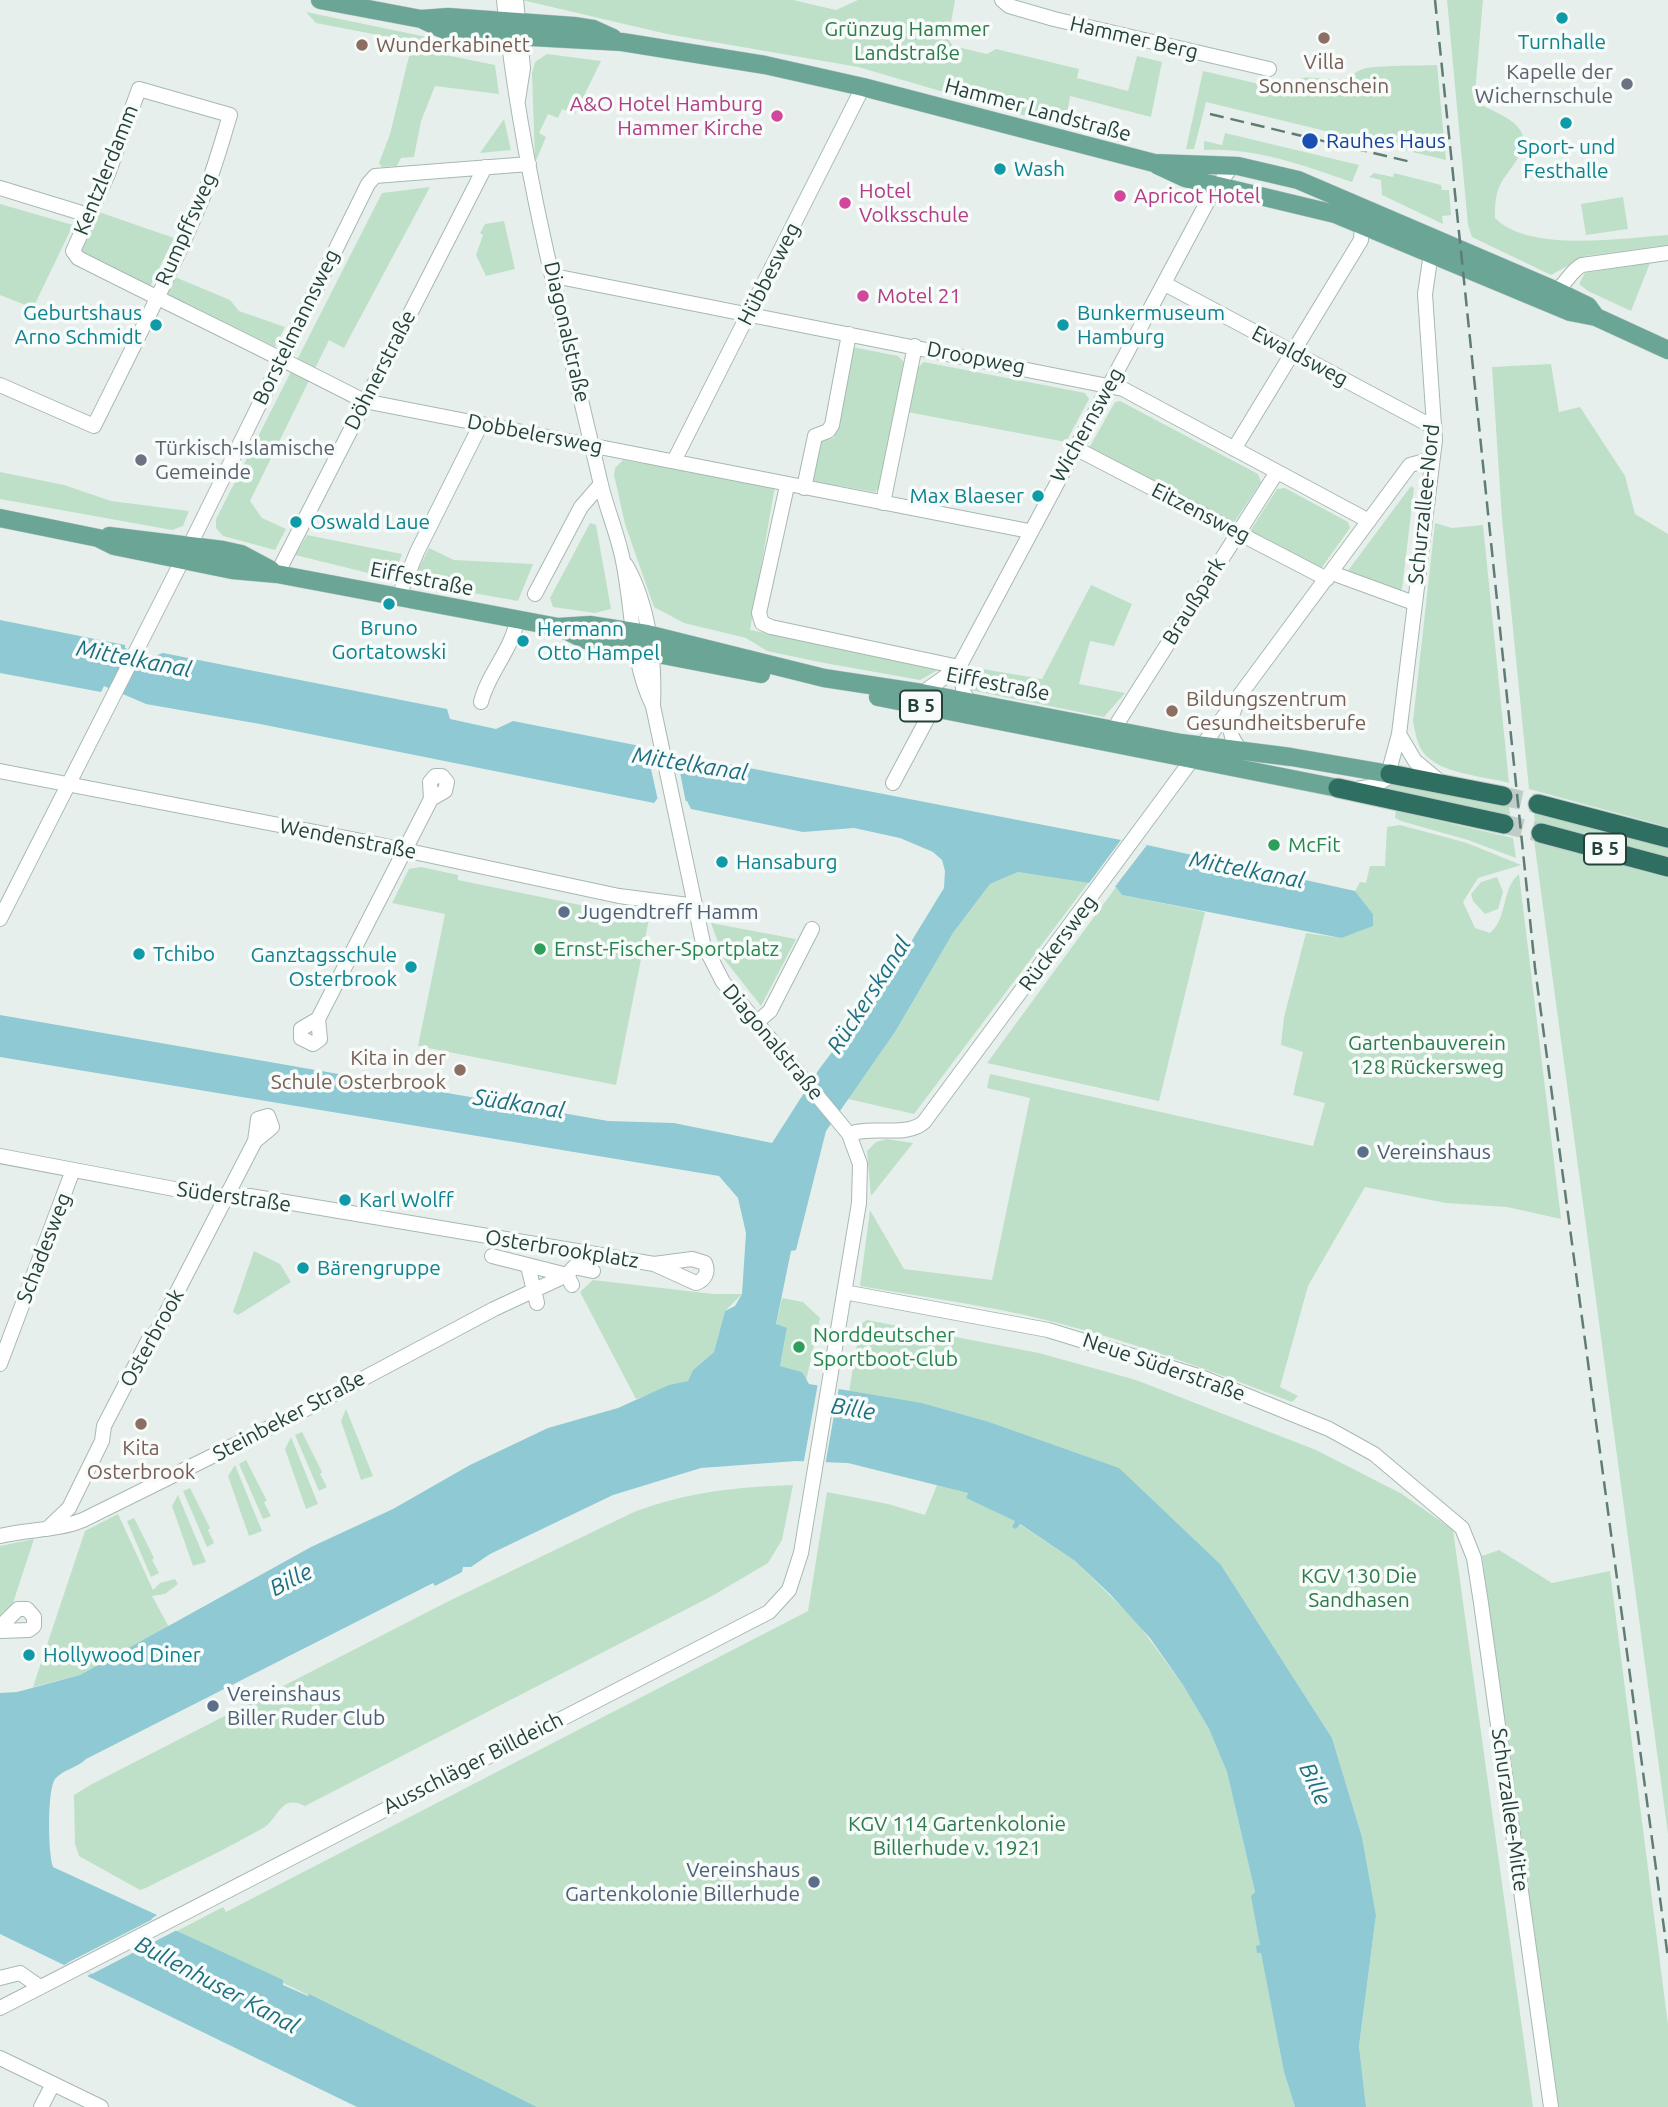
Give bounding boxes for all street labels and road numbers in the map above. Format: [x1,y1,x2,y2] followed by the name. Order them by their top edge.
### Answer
[1067,11,1201,65] street label: Hammer Berg
[942,73,1134,147] street label: Hammer Landstraße
[68,101,144,239] street label: Kentzlerdamm
[150,169,222,289] street label: Rumpffsweg
[732,218,806,330] street label: Hübbesweg
[247,245,345,409] street label: Borstelmannsweg
[539,259,595,405] street label: Diagonalstraße
[339,306,421,434] street label: Döhnerstraße
[1248,320,1352,392] street label: Ewaldsweg
[925,336,1027,380] street label: Droopweg
[1045,363,1129,487] street label: Wichernsweg
[465,409,605,459] street label: Dobbelersweg
[1403,423,1445,585] street label: Schurzallee-Nord
[1148,477,1254,549] street label: Eitzensweg
[1157,553,1231,649] street label: Braußpark
[368,557,476,601] street label: Eiffestraße
[944,662,1052,706] street label: Eiffestraße
[900,691,942,722] road number: B 5
[277,813,419,865] street label: Wendenstraße
[1584,834,1626,864] road number: B 5
[1014,890,1102,996] street label: Rückersweg
[717,979,829,1105] street label: Diagonalstraße
[175,1177,293,1217] street label: Süderstraße
[11,1189,77,1307] street label: Schadesweg
[483,1224,641,1274] street label: Osterbrookplatz
[115,1284,189,1392] street label: Osterbrook
[1079,1327,1249,1407] street label: Neue Süderstraße
[209,1365,369,1467] street label: Steinbeker Straße
[379,1707,567,1819] street label: Ausschläger Billdeich
[1486,1727,1534,1893] street label: Schurzallee-Mitte

